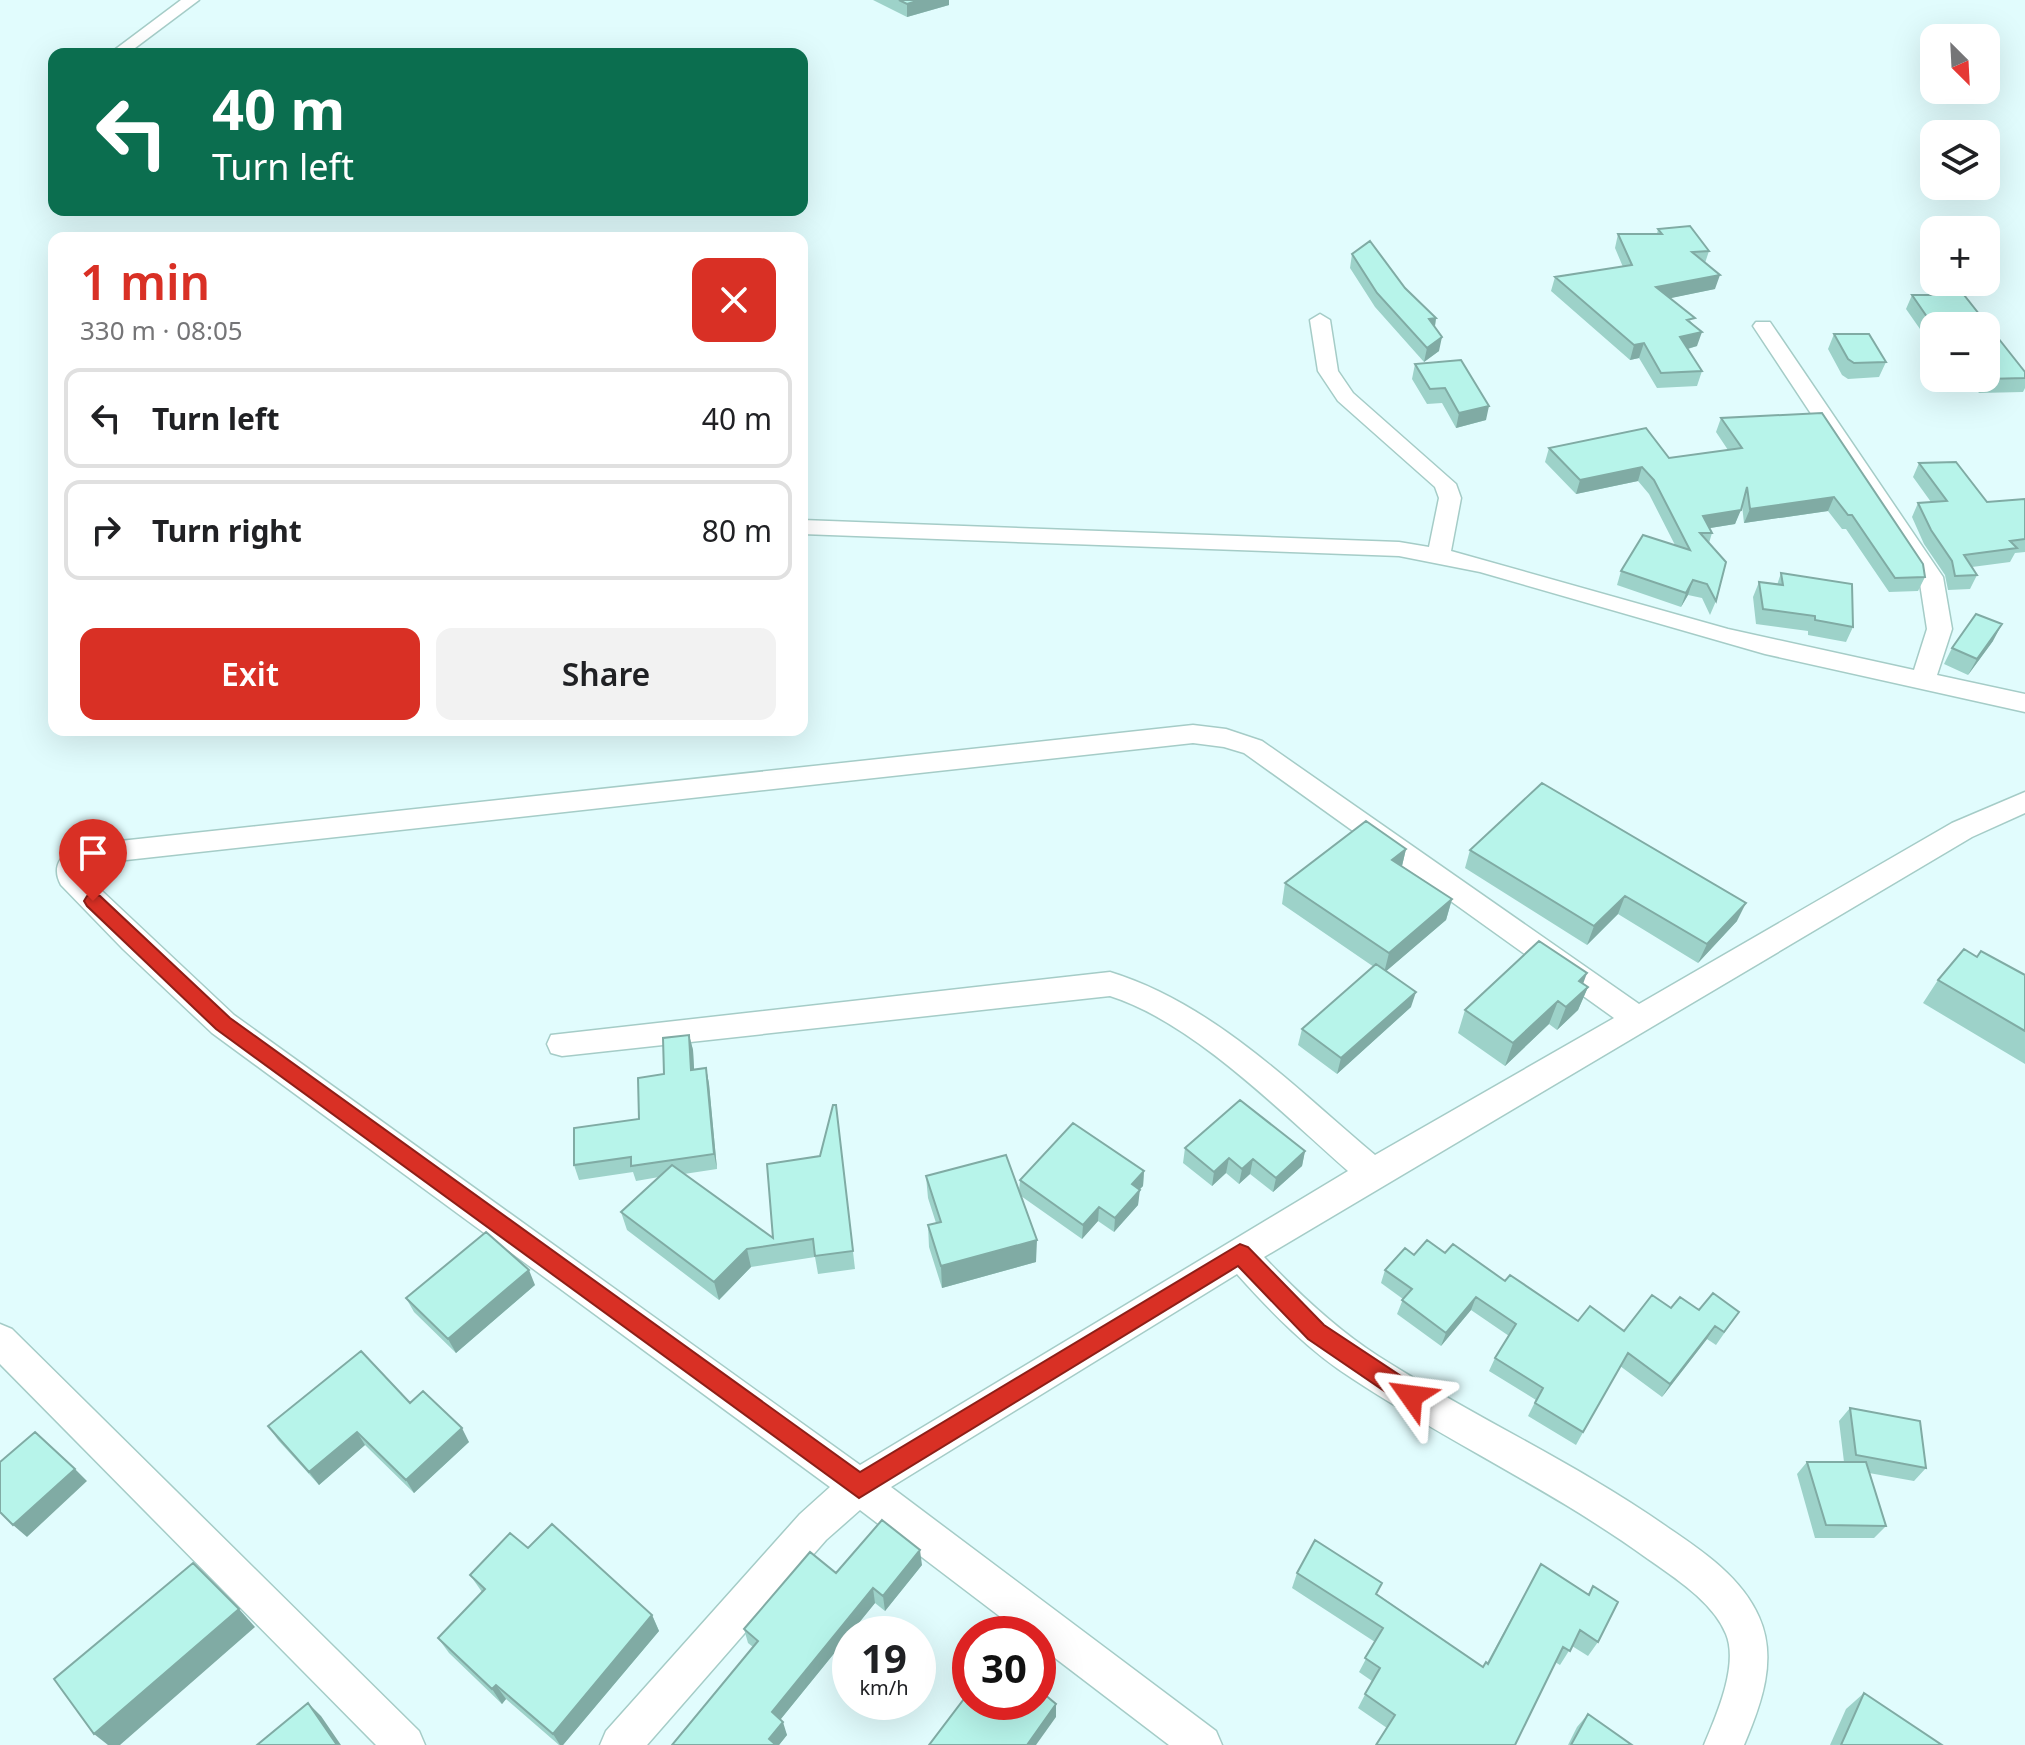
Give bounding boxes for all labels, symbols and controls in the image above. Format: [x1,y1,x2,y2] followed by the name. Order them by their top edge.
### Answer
[1920,24,2000,104] north arrow
[1920,24,2000,392] map controls
[212,70,345,146] text: 40 m
[80,80,184,184] icon: left
[1920,120,2000,200] button: layers
[212,142,354,191] text: Turn left
[1920,216,2000,296] button: +
[80,249,210,314] text: 1 min
[692,258,776,342] button: close
[80,312,243,348] text: 330 m · 08:05
[1920,312,2000,392] button: −
[84,396,128,440] icon: left
[152,398,280,439] text: Turn left
[702,398,772,439] text: 40 m
[84,508,128,552] icon: right
[152,510,302,551] text: Turn right
[702,510,772,551] text: 80 m
[80,628,420,720] button: Exit
[436,628,776,720] button: Share
[59,819,127,901] pin
[71,831,115,875] icon: arrive
[1369,1354,1453,1438] position arrow
[952,1616,1056,1720] speed limit sign: 30
[861,1630,907,1685] text: 19
[859,1674,909,1701] text: km/h

